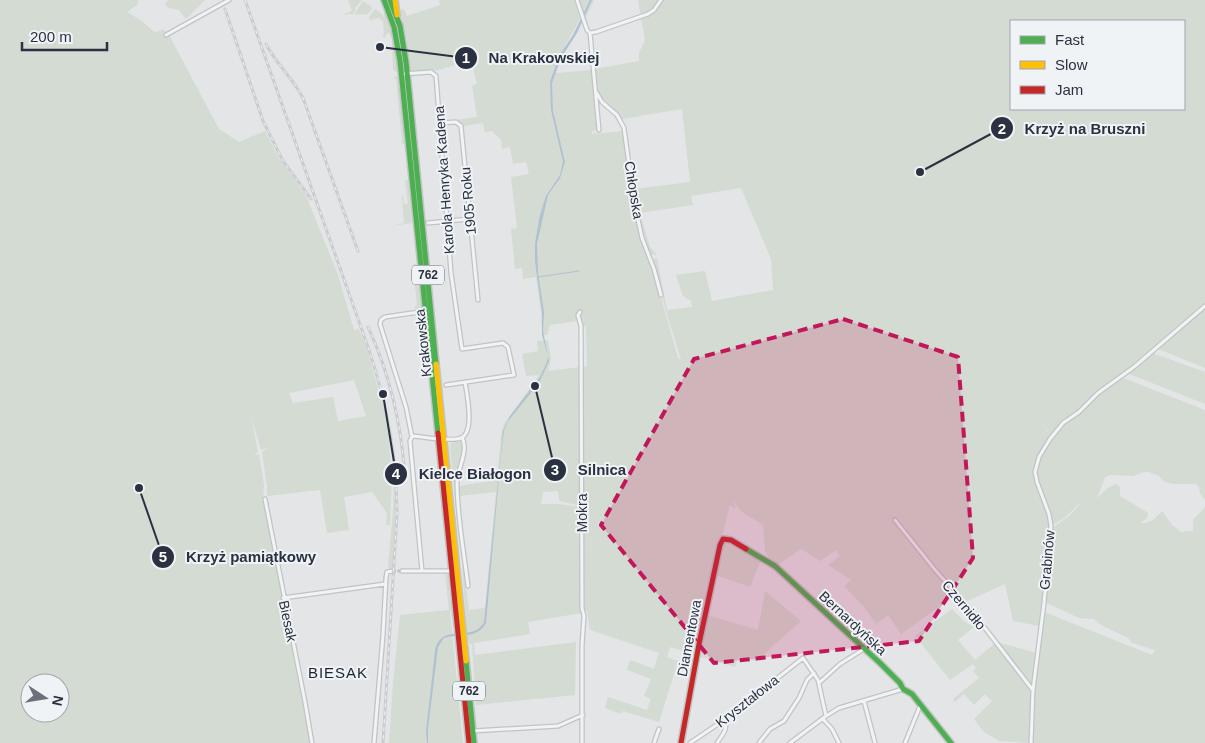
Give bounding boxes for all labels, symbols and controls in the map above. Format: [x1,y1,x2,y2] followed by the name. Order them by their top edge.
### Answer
[22,20,108,52] scale bar
[1010,20,1185,110] legend
[30,28,72,45] text: 200 m
[1055,31,1085,48] text: Fast
[453,43,609,73] callout: Na Krakowskiej
[462,49,470,66] text: 1
[489,49,599,66] text: Na Krakowskiej
[1055,56,1088,73] text: Slow
[1055,81,1083,98] text: Jam
[431,105,457,255] street label: Karola Henryka Kadena
[989,113,1155,143] callout: Krzyż na Bruszni
[998,120,1006,137] text: 2
[1025,120,1145,137] text: Krzyż na Bruszni
[622,160,646,220] street label: Chłopska
[457,167,479,235] street label: 1905 Roku
[412,266,444,284] road number: 762
[411,308,435,378] street label: Krakowska
[542,455,636,485] callout: Silnica
[384,459,541,489] callout: Kielce Białogon
[551,461,559,478] text: 3
[578,461,627,478] text: Silnica
[392,465,401,482] text: 4
[419,465,531,482] text: Kielce Białogon
[574,493,590,532] street label: Mokra
[1036,529,1058,591] street label: Grabinów
[151,542,326,572] callout: Krzyż pamiątkowy
[159,548,167,565] text: 5
[186,548,317,565] text: Krzyż pamiątkowy
[939,577,989,633] street label: Czernidło
[816,588,890,658] street label: Bernardyńska
[674,598,704,678] street label: Diamentowa
[276,599,300,644] street label: Biesak
[308,664,368,681] district label: BIESAK
[712,671,782,731] street label: Kryształowa
[20,673,70,723] north arrow
[453,681,485,700] road number: 762
[49,694,67,707] text: N

